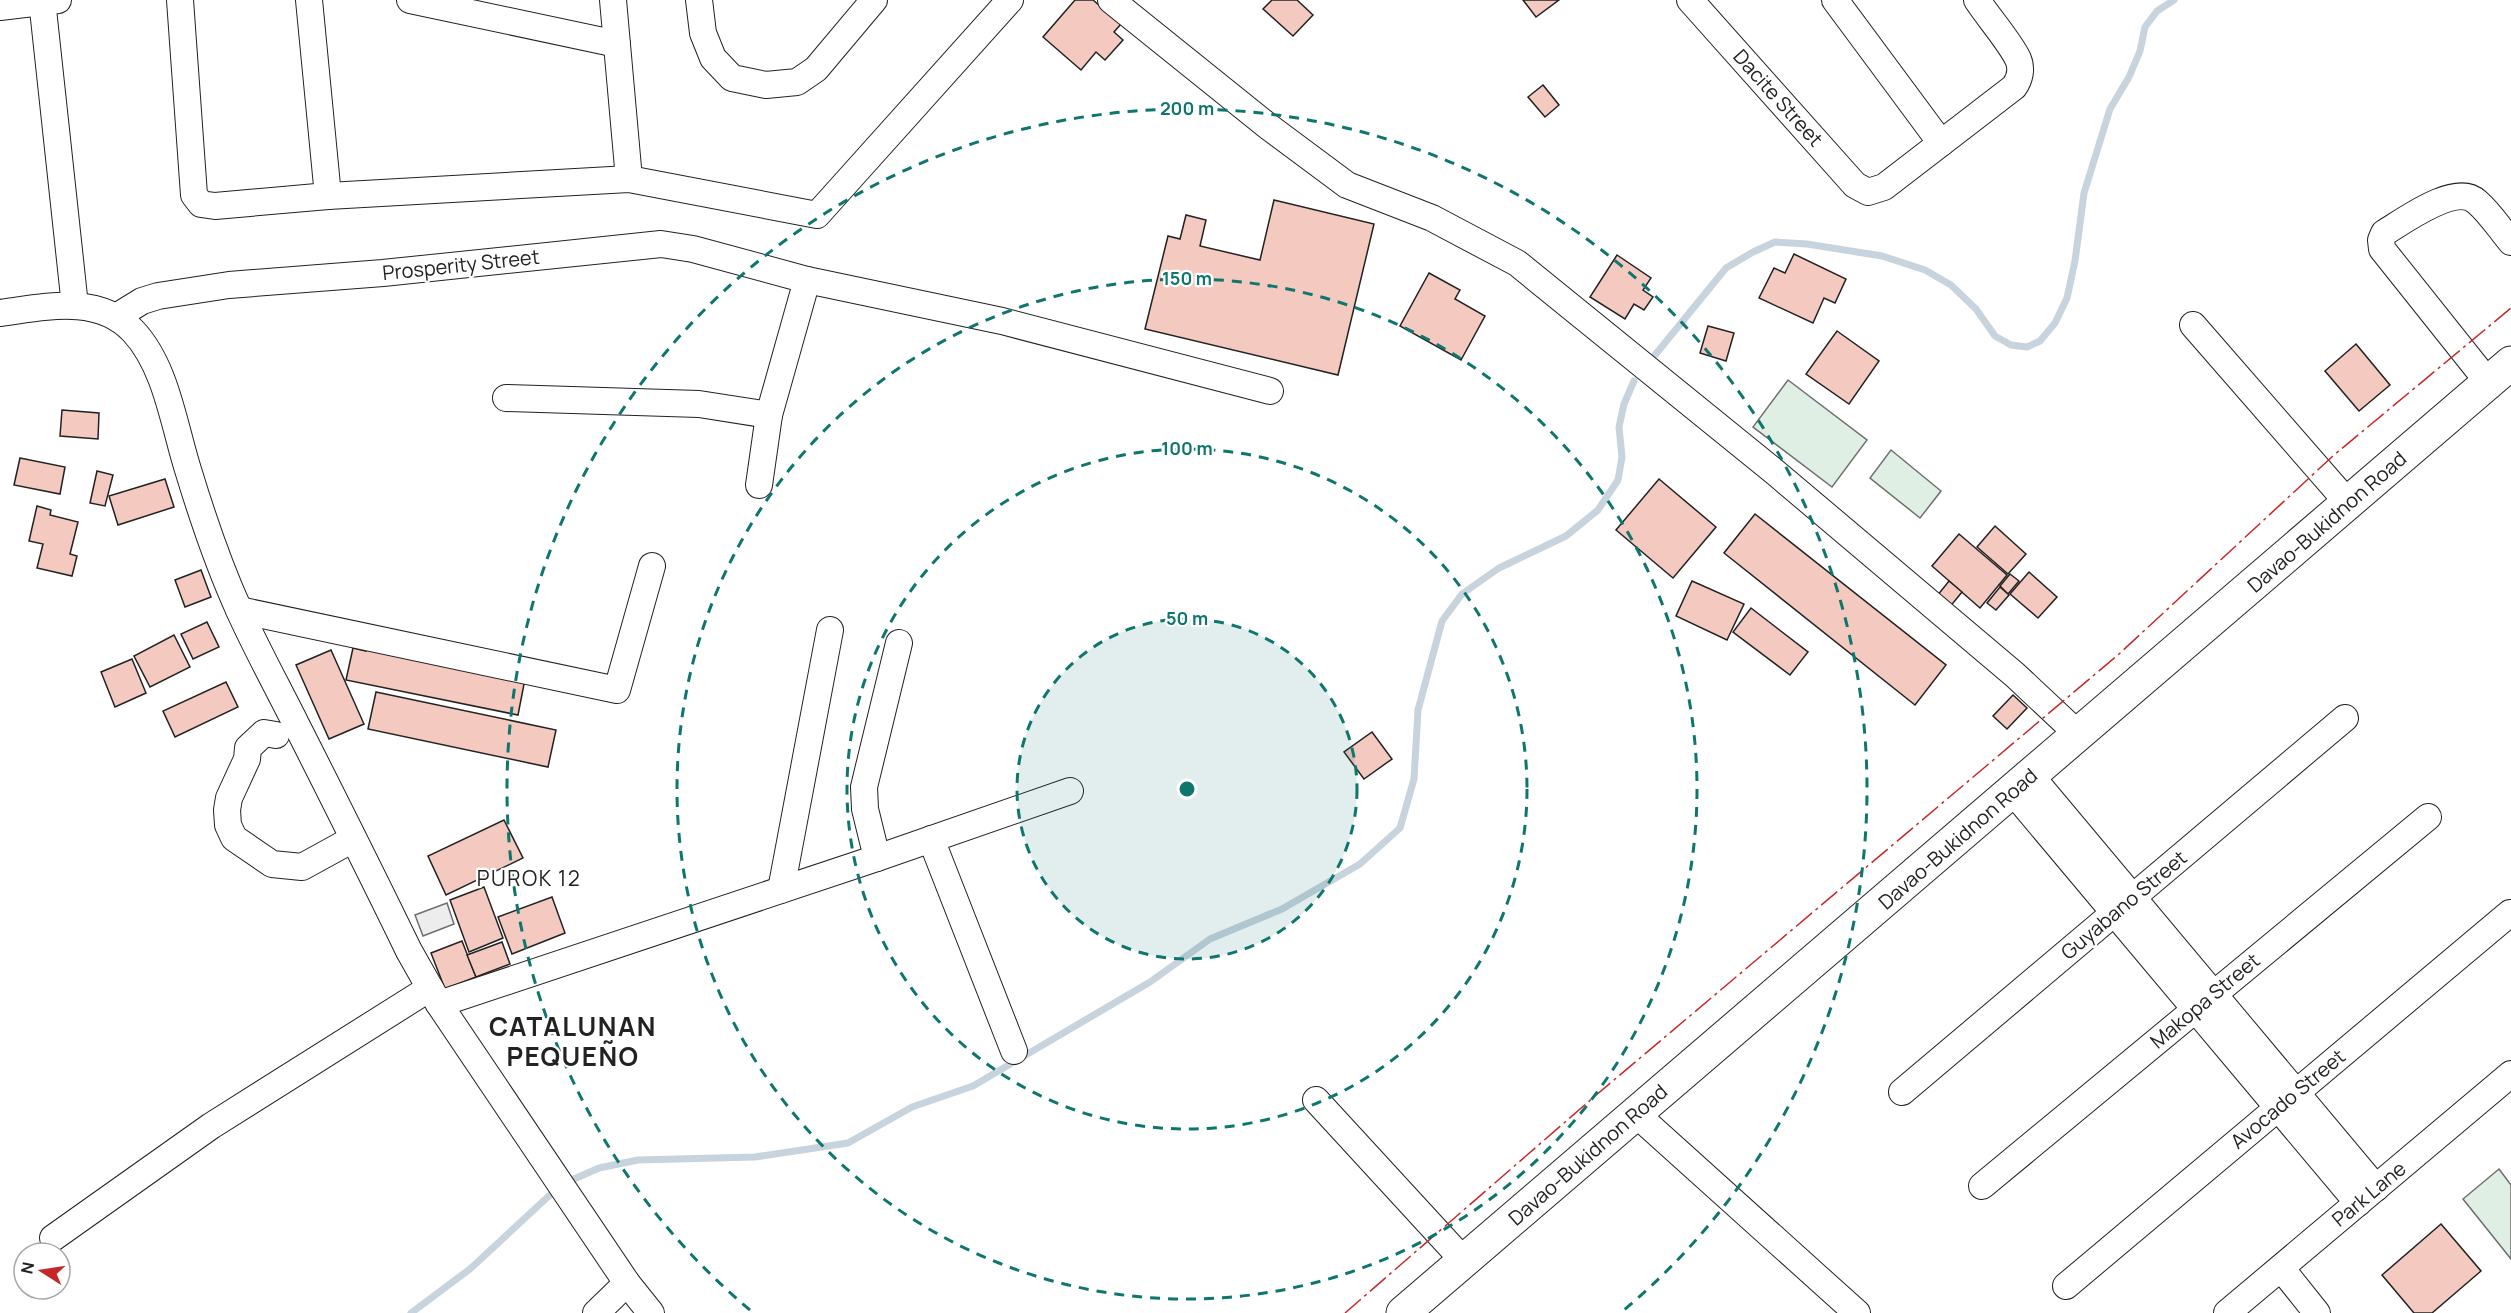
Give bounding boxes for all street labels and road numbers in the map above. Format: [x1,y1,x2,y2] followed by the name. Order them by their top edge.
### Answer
[1728,43,1829,152] street label: Dacite Street
[381,243,541,286] street label: Prosperity Street
[2241,445,2412,598] street label: Davao-Bukidnon Road
[1872,762,2043,915] street label: Davao-Bukidnon Road
[2055,844,2192,965] street label: Guyabano Street
[2144,947,2265,1054] street label: Makopa Street
[2225,1043,2351,1155] street label: Avocado Street
[1502,1078,1673,1231] street label: Davao-Bukidnon Road
[2326,1155,2411,1232] street label: Park Lane

